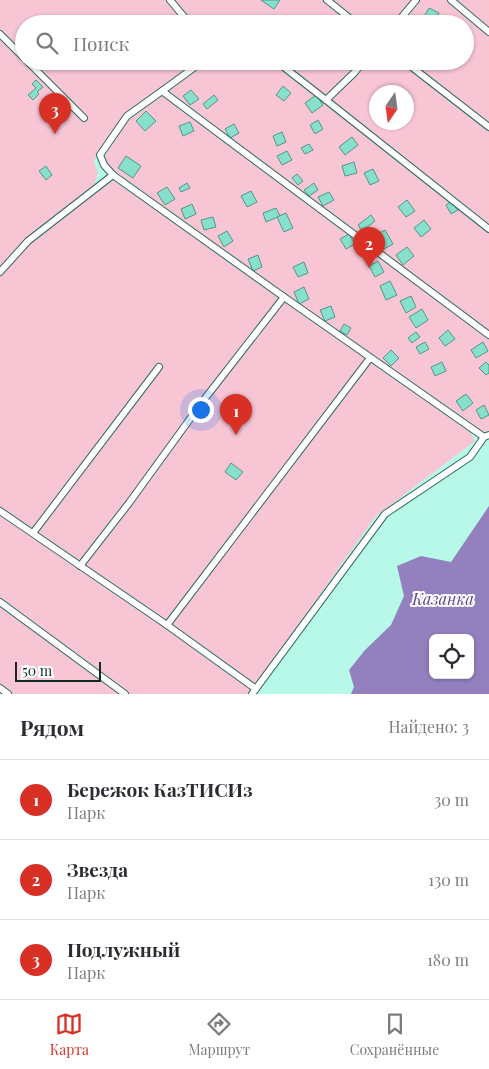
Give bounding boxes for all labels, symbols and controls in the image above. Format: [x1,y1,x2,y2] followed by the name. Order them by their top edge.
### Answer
[15,15,474,70] search box
[33,29,61,57] icon: search
[73,30,129,56] text: Поиск
[369,85,414,130] north arrow
[39,93,71,134] pin: 3
[353,227,385,268] pin: 2
[220,394,252,435] pin: 1
[188,397,214,423] your location
[411,588,474,609] water label: Казанка
[429,634,474,679] map controls
[429,634,474,679] button: locate
[15,659,101,682] scale bar
[22,661,52,680] text: 50 m
[20,713,84,741] text: Рядом
[389,716,469,737] text: Найдено: 3
[67,776,252,802] text: Бережок КазТИСИз
[33,789,39,810] text: 1
[434,789,469,810] text: 30 m
[67,802,105,823] text: Парк
[67,856,128,882] text: Звезда
[32,869,40,890] text: 2
[428,869,469,890] text: 130 m
[67,882,105,903] text: Парк
[67,936,180,962] text: Подлужный
[32,949,40,970] text: 3
[427,949,469,970] text: 180 m
[67,962,105,983] text: Парк
[50,1010,89,1059] tab: Карта
[189,1010,250,1059] tab: Маршрут
[350,1010,439,1059] tab: Сохранённые

